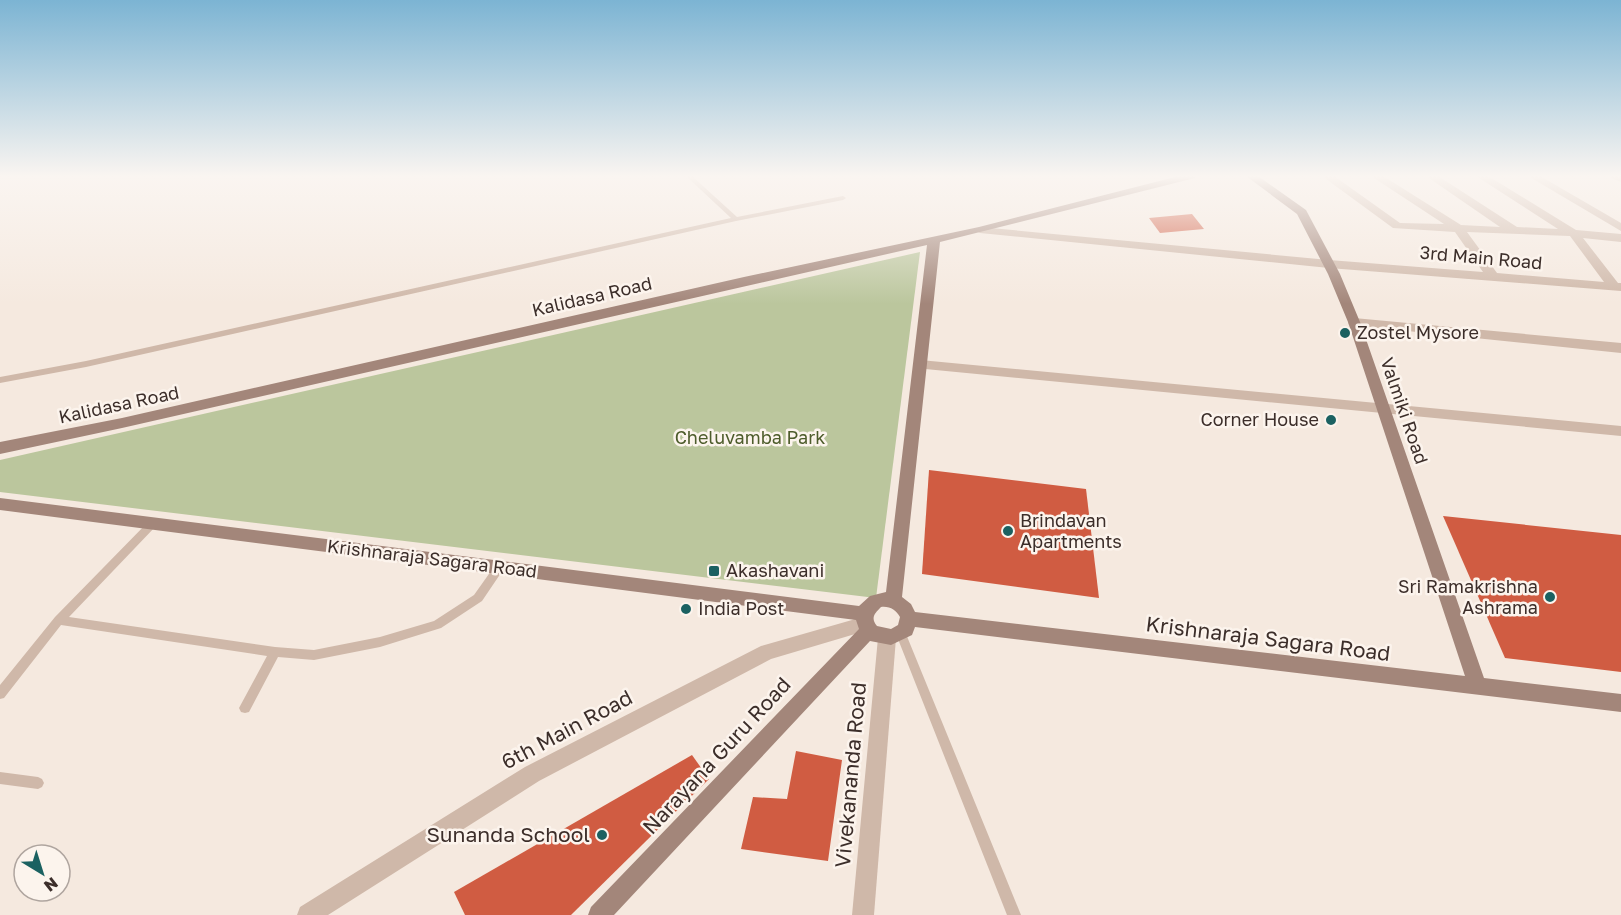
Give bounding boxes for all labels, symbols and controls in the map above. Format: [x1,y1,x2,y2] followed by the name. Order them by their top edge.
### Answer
[1419,241,1543,273] street label: 3rd Main Road
[530,272,654,321] street label: Kalidasa Road
[1357,321,1479,343] place label: Zostel Mysore
[1338,326,1352,340] marker: Zostel Mysore
[1376,354,1433,467] street label: Valmiki Road
[57,381,181,428] street label: Kalidasa Road
[1201,408,1319,430] place label: Corner House
[1324,413,1338,427] marker: Corner House
[675,426,825,448] park label: Cheluvamba Park
[1020,509,1122,552] place label: Brindavan Apartments
[1001,524,1015,538] marker: Brindavan Apartments
[326,534,538,582] street label: Krishnaraja Sagara Road
[726,559,824,581] place label: Akashavani
[707,564,721,578] marker: Akashavani
[1398,575,1538,618] place label: Sri Ramakrishna Ashrama
[1543,590,1557,604] marker: Sri Ramakrishna Ashrama
[698,597,784,619] place label: India Post
[679,602,693,616] marker: India Post
[1144,610,1392,666] street label: Krishnaraja Sagara Road
[637,671,796,839] street label: Narayana Guru Road
[829,681,871,869] street label: Vivekananda Road
[497,684,636,775] street label: 6th Main Road
[426,821,590,847] place label: Sunanda School
[595,828,609,842] marker: Sunanda School
[12,843,72,903] north arrow
[40,873,62,896] text: N

